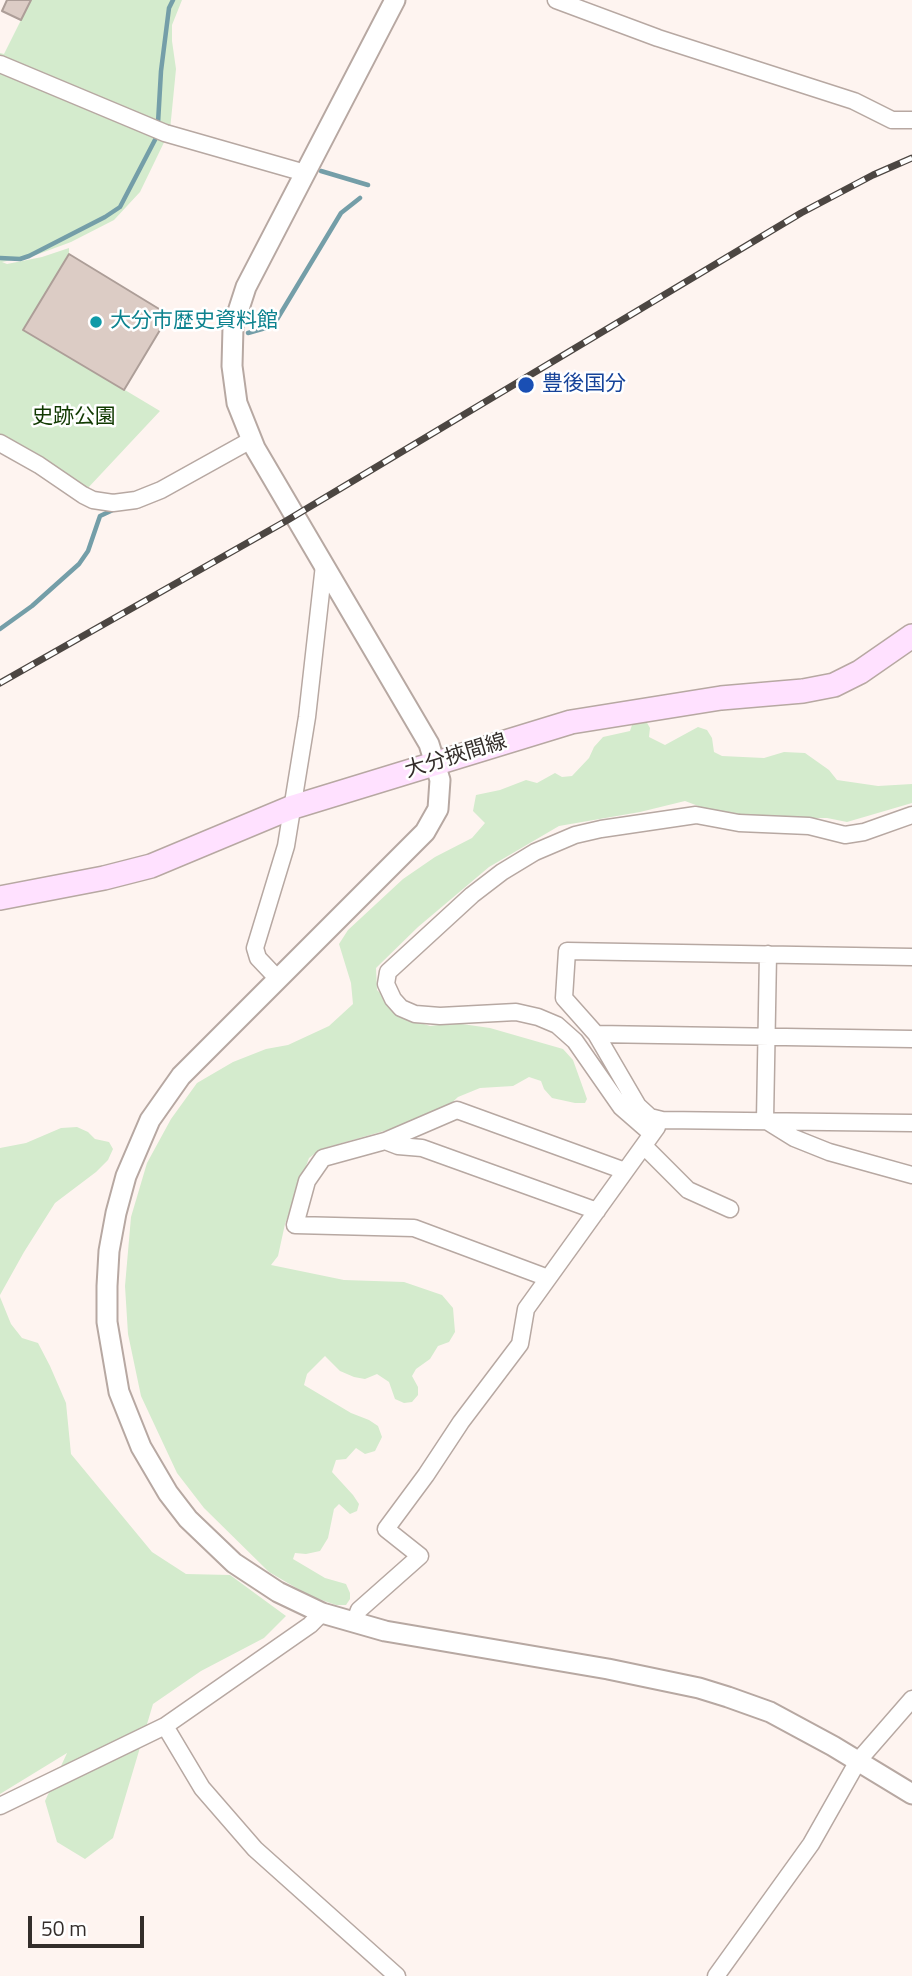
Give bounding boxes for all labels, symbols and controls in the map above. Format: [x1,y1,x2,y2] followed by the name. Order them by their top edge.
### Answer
[110,309,278,335] place label: 大分市歴史資料館
[88,314,104,330] marker: 大分市歴史資料館
[542,372,626,398] place label: 豊後国分
[516,375,536,395] marker: 豊後国分
[32,405,116,431] park label: 史跡公園
[402,730,510,784] street label: 大分挾間線
[32,1902,147,1946] scale bar
[41,1912,87,1944] text: 50 m

